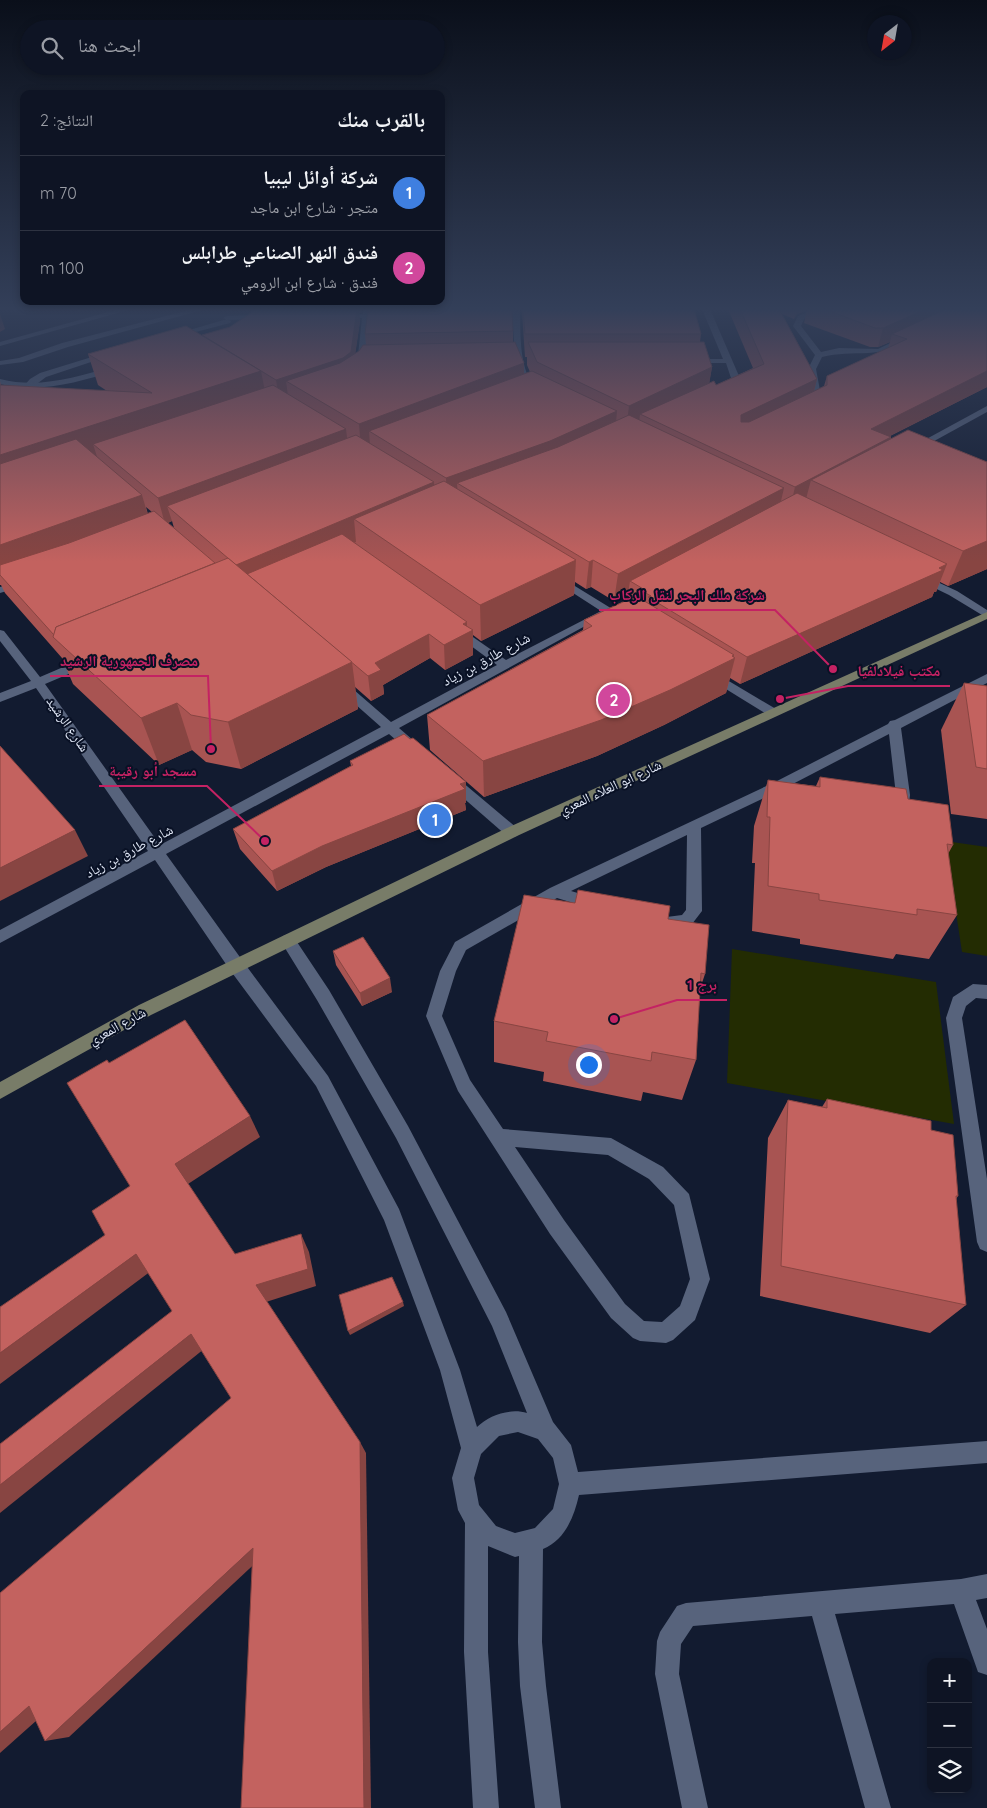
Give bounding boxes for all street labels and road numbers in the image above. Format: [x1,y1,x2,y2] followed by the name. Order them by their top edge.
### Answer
[439,628,533,691] street label: شارع طارق بن زياد
[42,693,94,756] street label: شارع الرشيد
[556,755,665,821] street label: شارع ابو العلاء المعري
[82,820,176,883] street label: شارع طارق بن زياد
[85,1003,150,1051] street label: شارع المعري

